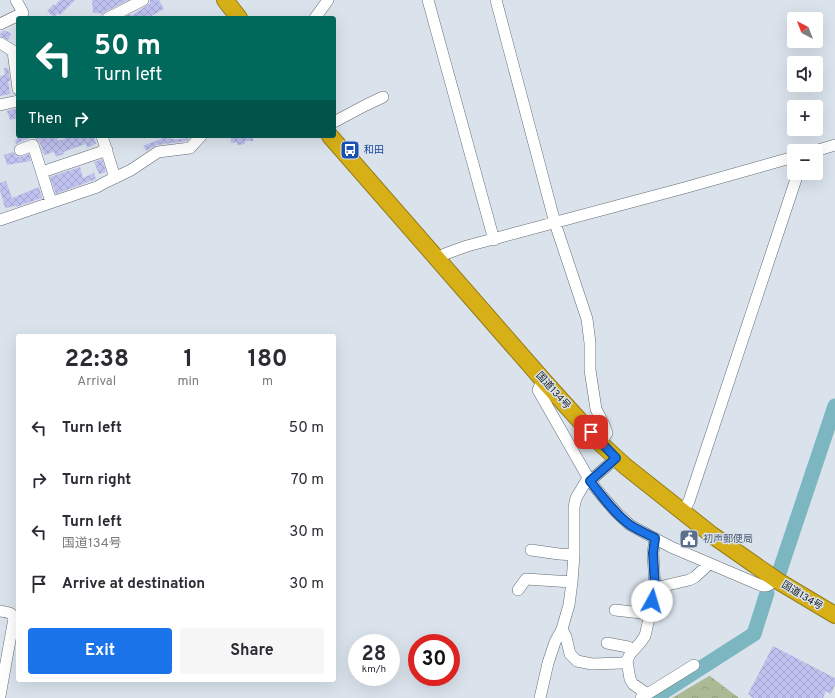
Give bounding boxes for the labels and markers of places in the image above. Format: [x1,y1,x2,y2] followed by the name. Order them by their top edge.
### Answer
[339,139,361,161] bus stop icon: 和田
[364,144,384,157] place label: 和田
[574,415,608,449] pin
[678,528,700,550] public building icon: 初声郵便局
[703,533,753,546] place label: 初声郵便局

